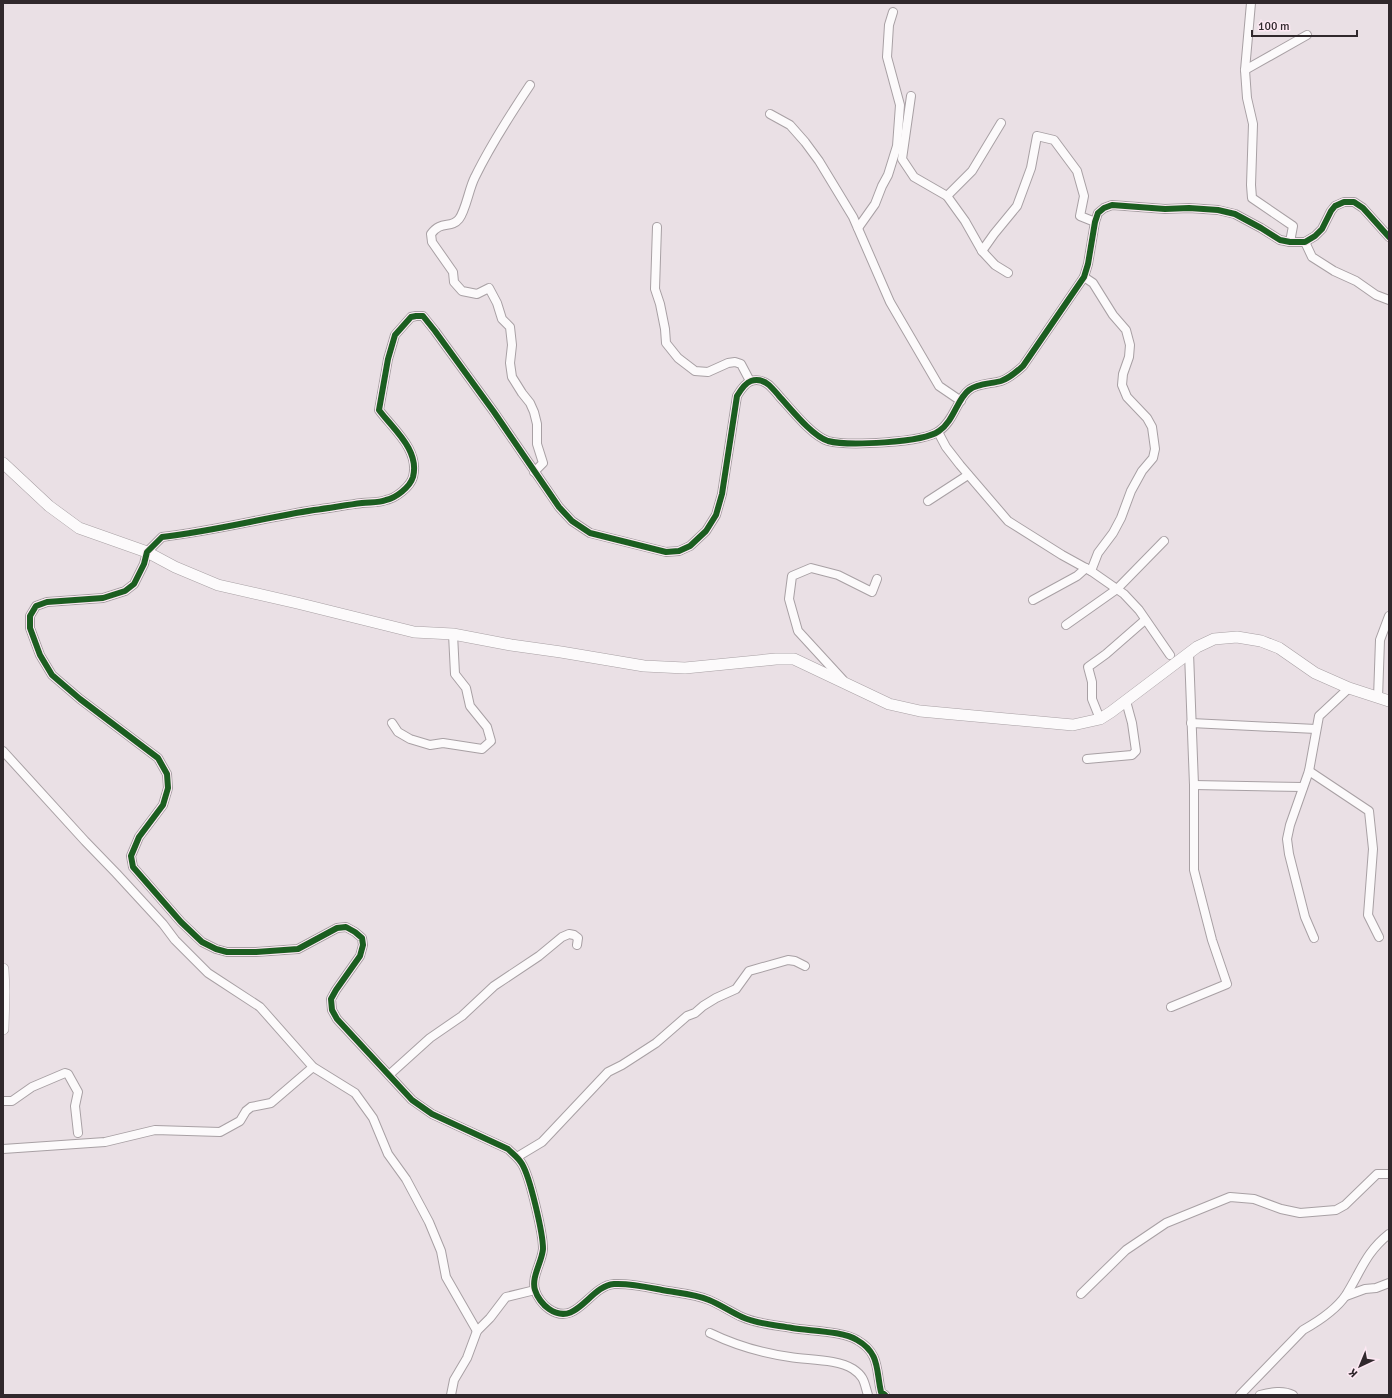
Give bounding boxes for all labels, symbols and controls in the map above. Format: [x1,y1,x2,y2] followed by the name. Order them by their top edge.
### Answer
[1252,12,1357,38] scale bar
[1258,19,1290,34] text: 100 m
[1340,1346,1380,1386] north arrow
[1346,1366,1360,1380] text: K

